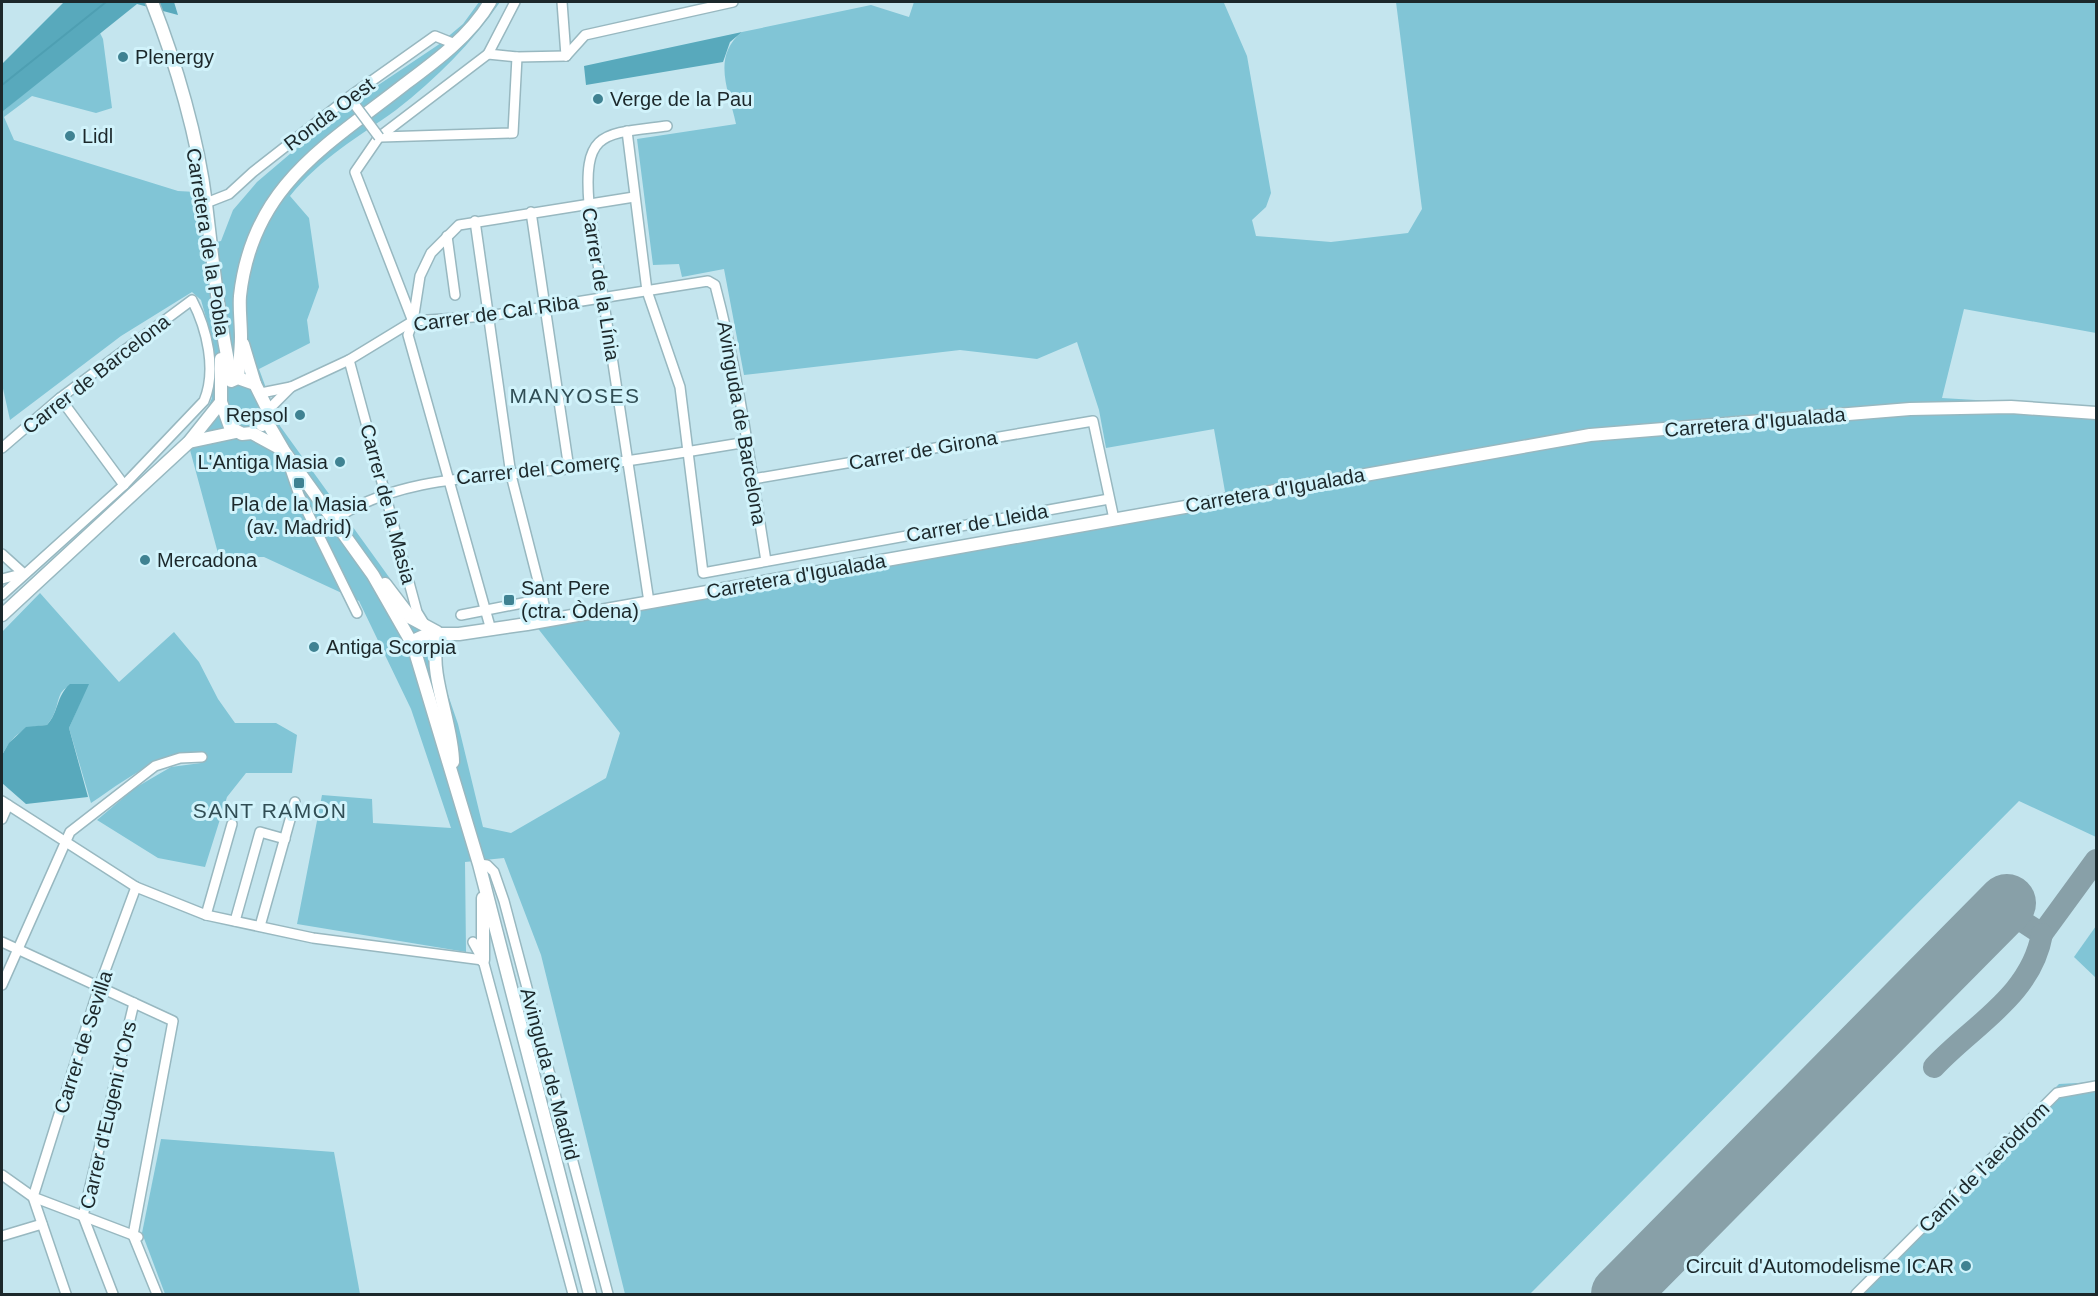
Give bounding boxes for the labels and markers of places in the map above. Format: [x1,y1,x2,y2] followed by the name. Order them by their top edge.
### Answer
[135,46,214,68] place label: Plenergy
[116,50,130,64] marker: Plenergy
[610,88,752,110] place label: Verge de la Pau
[591,92,605,106] marker: Verge de la Pau
[82,125,113,147] place label: Lidl
[63,129,77,143] marker: Lidl
[226,404,288,426] place label: Repsol
[293,408,307,422] marker: Repsol
[197,451,329,473] place label: L'Antiga Masia
[333,455,347,469] marker: L'Antiga Masia
[292,476,306,490] marker: Pla de la Masia (av. Madrid)
[231,493,368,538] place label: Pla de la Masia (av. Madrid)
[157,549,258,571] place label: Mercadona
[138,553,152,567] marker: Mercadona
[521,577,639,622] place label: Sant Pere (ctra. Òdena)
[502,593,516,607] marker: Sant Pere (ctra. Òdena)
[326,636,457,658] place label: Antiga Scorpia
[307,640,321,654] marker: Antiga Scorpia
[1686,1255,1954,1277] place label: Circuit d'Automodelisme ICAR
[1959,1259,1973,1273] marker: Circuit d'Automodelisme ICAR

